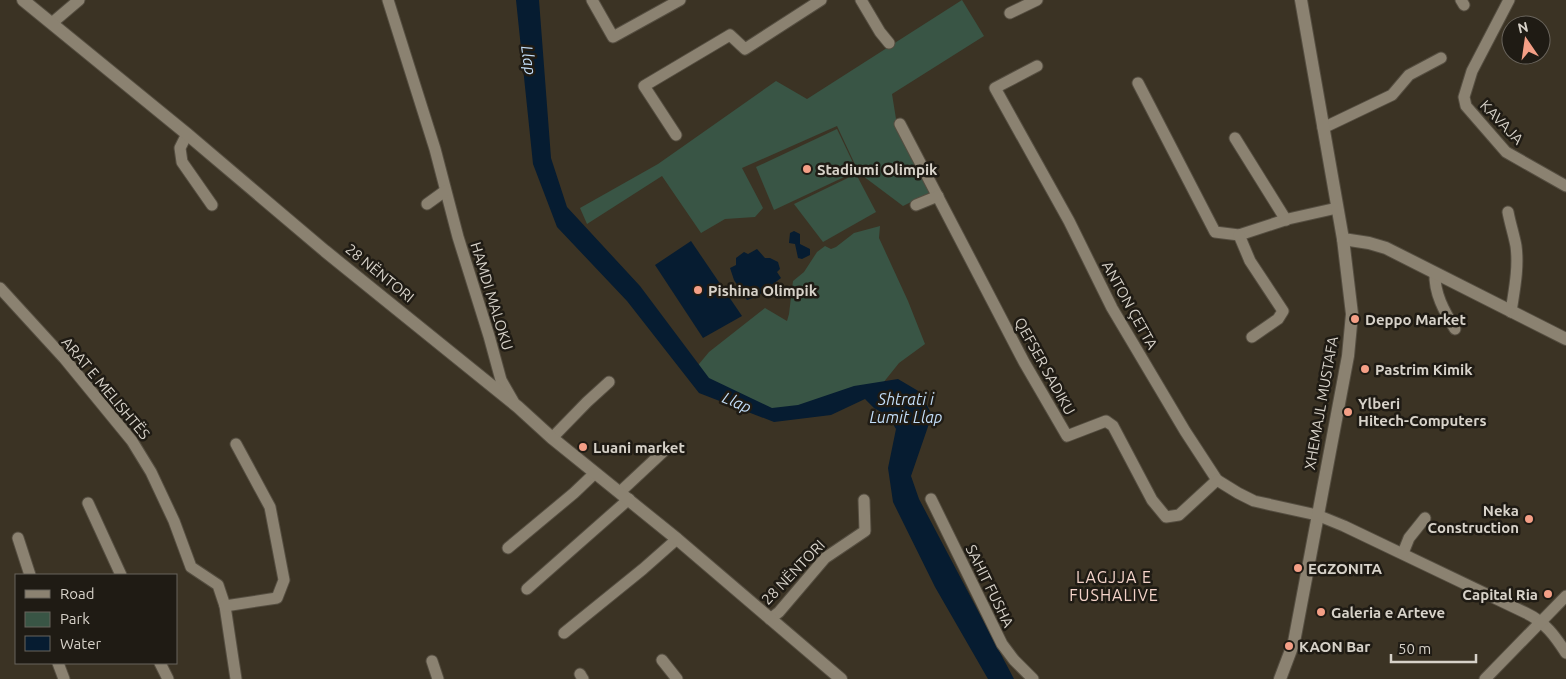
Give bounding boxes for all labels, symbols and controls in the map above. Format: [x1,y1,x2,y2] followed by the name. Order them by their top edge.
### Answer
[1501,15,1551,65] north arrow
[1516,18,1530,36] text: N
[518,44,540,76] water label: Llap
[1477,96,1527,148] street label: KAVAJA
[817,161,938,178] place label: Stadiumi Olimpik
[801,163,813,175] marker: Stadiumi Olimpik
[342,240,418,306] street label: 28 NËNTORI
[467,240,517,352] street label: HAMDI MALOKU
[1099,258,1161,352] street label: ANTON ÇETTA
[708,282,818,299] place label: Pishina Olimpik
[692,284,704,296] marker: Pishina Olimpik
[1365,311,1466,328] place label: Deppo Market
[1349,313,1361,325] marker: Deppo Market
[1011,314,1079,418] street label: QEFSER SADIKU
[58,334,154,443] street label: ARAT E MELISHTËS
[1301,335,1341,471] street label: XHEMAJL MUSTAFA
[1375,361,1473,378] place label: Pastrim Kimik
[1359,363,1371,375] marker: Pastrim Kimik
[720,388,754,416] water label: Llap
[870,390,942,426] water label: Shtrati i Lumit Llap
[1358,395,1486,429] place label: Ylberi Hitech-Computers
[1342,406,1354,418] marker: Ylberi Hitech-Computers
[593,439,685,456] place label: Luani market
[577,441,589,453] marker: Luani market
[1427,502,1519,536] place label: Neka Construction
[1523,513,1535,525] marker: Neka Construction
[758,536,828,608] street label: 28 NËNTORI
[963,542,1017,630] street label: SAHIT FUSHA
[1308,560,1382,577] place label: EGZONITA
[1292,562,1304,574] marker: EGZONITA
[1069,568,1159,604] district label: LAGJJA E FUSHALIVE
[15,574,178,664] legend
[60,585,95,602] text: Road
[1462,586,1538,603] place label: Capital Ria
[1542,588,1554,600] marker: Capital Ria
[1331,604,1445,621] place label: Galeria e Arteve
[1315,606,1327,618] marker: Galeria e Arteve
[60,610,90,627] text: Park
[1391,632,1476,664] scale bar
[60,635,101,652] text: Water
[1299,638,1371,655] place label: KAON Bar
[1283,640,1295,652] marker: KAON Bar
[1398,640,1431,657] text: 50 m

